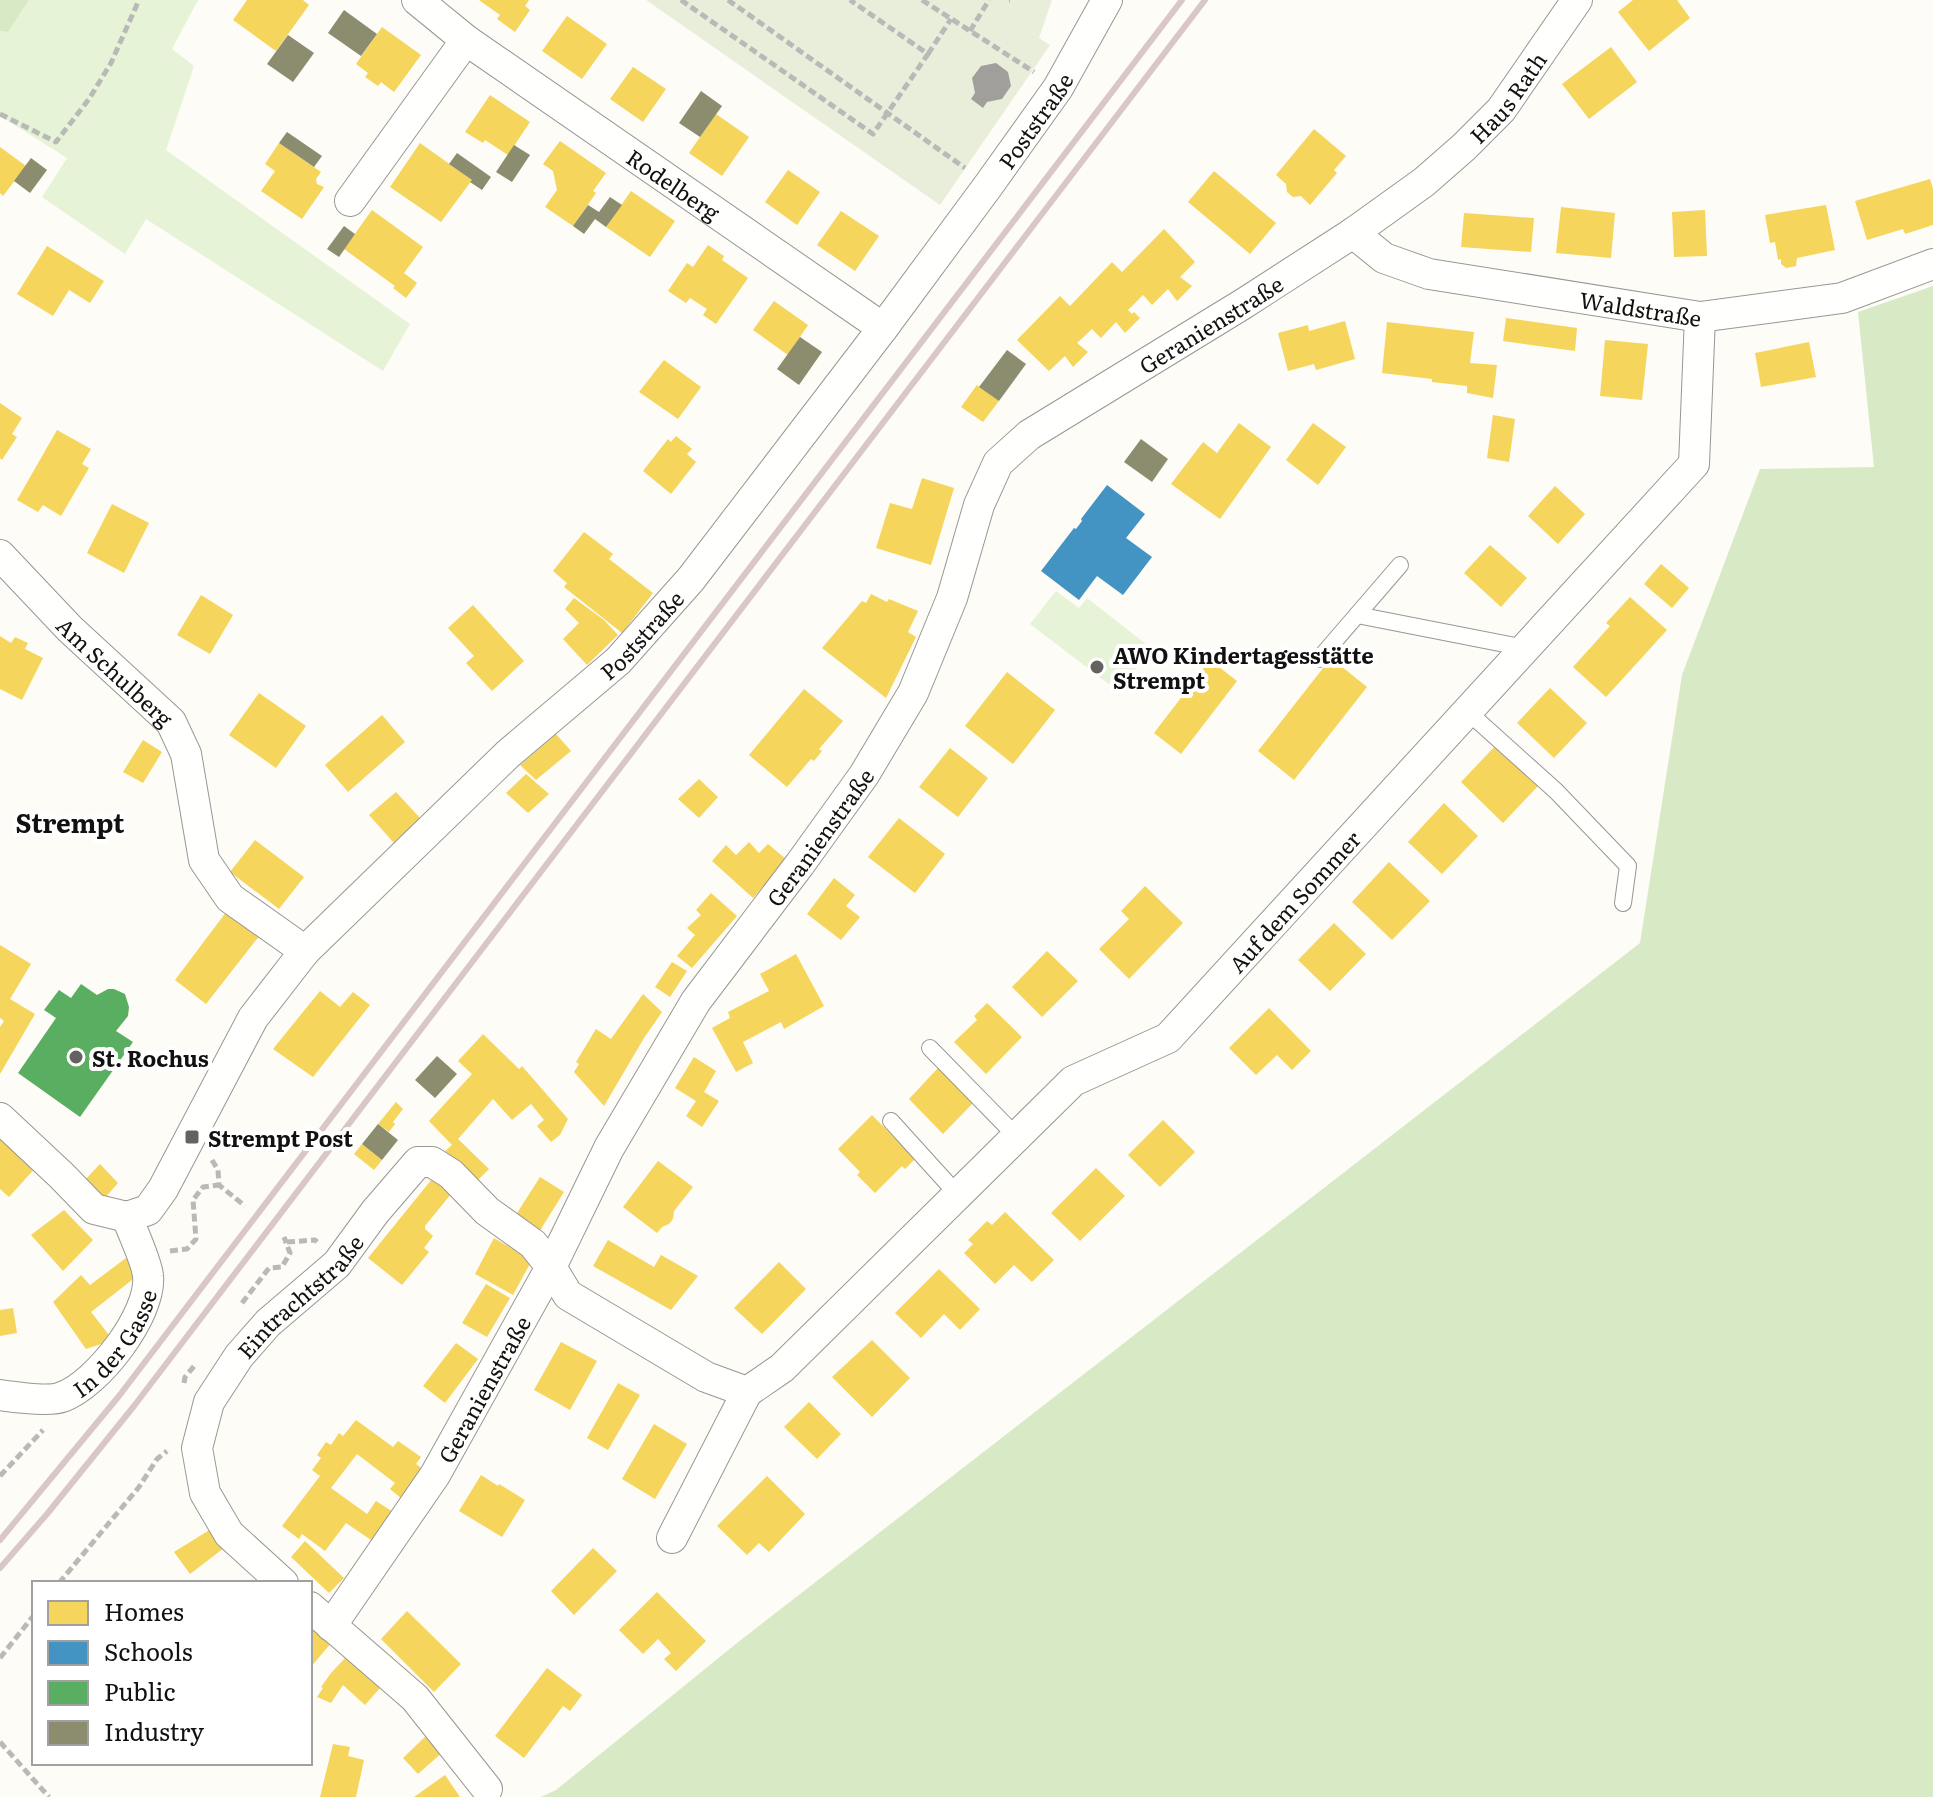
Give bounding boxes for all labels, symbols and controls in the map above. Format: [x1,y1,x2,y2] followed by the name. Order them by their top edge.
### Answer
[1461,45,1553,150] street label: Haus Rath
[989,66,1080,175] street label: Poststraße
[620,140,728,228] street label: Rodelberg
[1132,266,1289,381] street label: Geranienstraße
[1577,282,1704,334] street label: Waldstraße
[592,582,690,687] street label: Poststraße
[50,609,182,734] street label: Am Schulberg
[1113,638,1374,696] place label: AWO Kindertagesstätte Strempt
[1088,658,1106,676] marker: AWO Kindertagesstätte Strempt
[757,761,881,913] street label: Geranienstraße
[16,802,125,841] district label: Strempt
[1220,822,1368,979] street label: Auf dem Sommer
[92,1041,209,1074] place label: St. Rochus
[67,1048,85,1066] marker: St. Rochus
[208,1121,353,1154] place label: Strempt Post
[183,1128,201,1146] marker: Strempt Post
[228,1227,370,1365] street label: Eintrachtstraße
[65,1286,163,1404] street label: In der Gasse
[429,1309,537,1469] street label: Geranienstraße
[32,1581,312,1765] legend
[104,1593,184,1628] text: Homes
[104,1633,193,1668] text: Schools
[104,1673,175,1708] text: Public
[104,1713,204,1748] text: Industry

